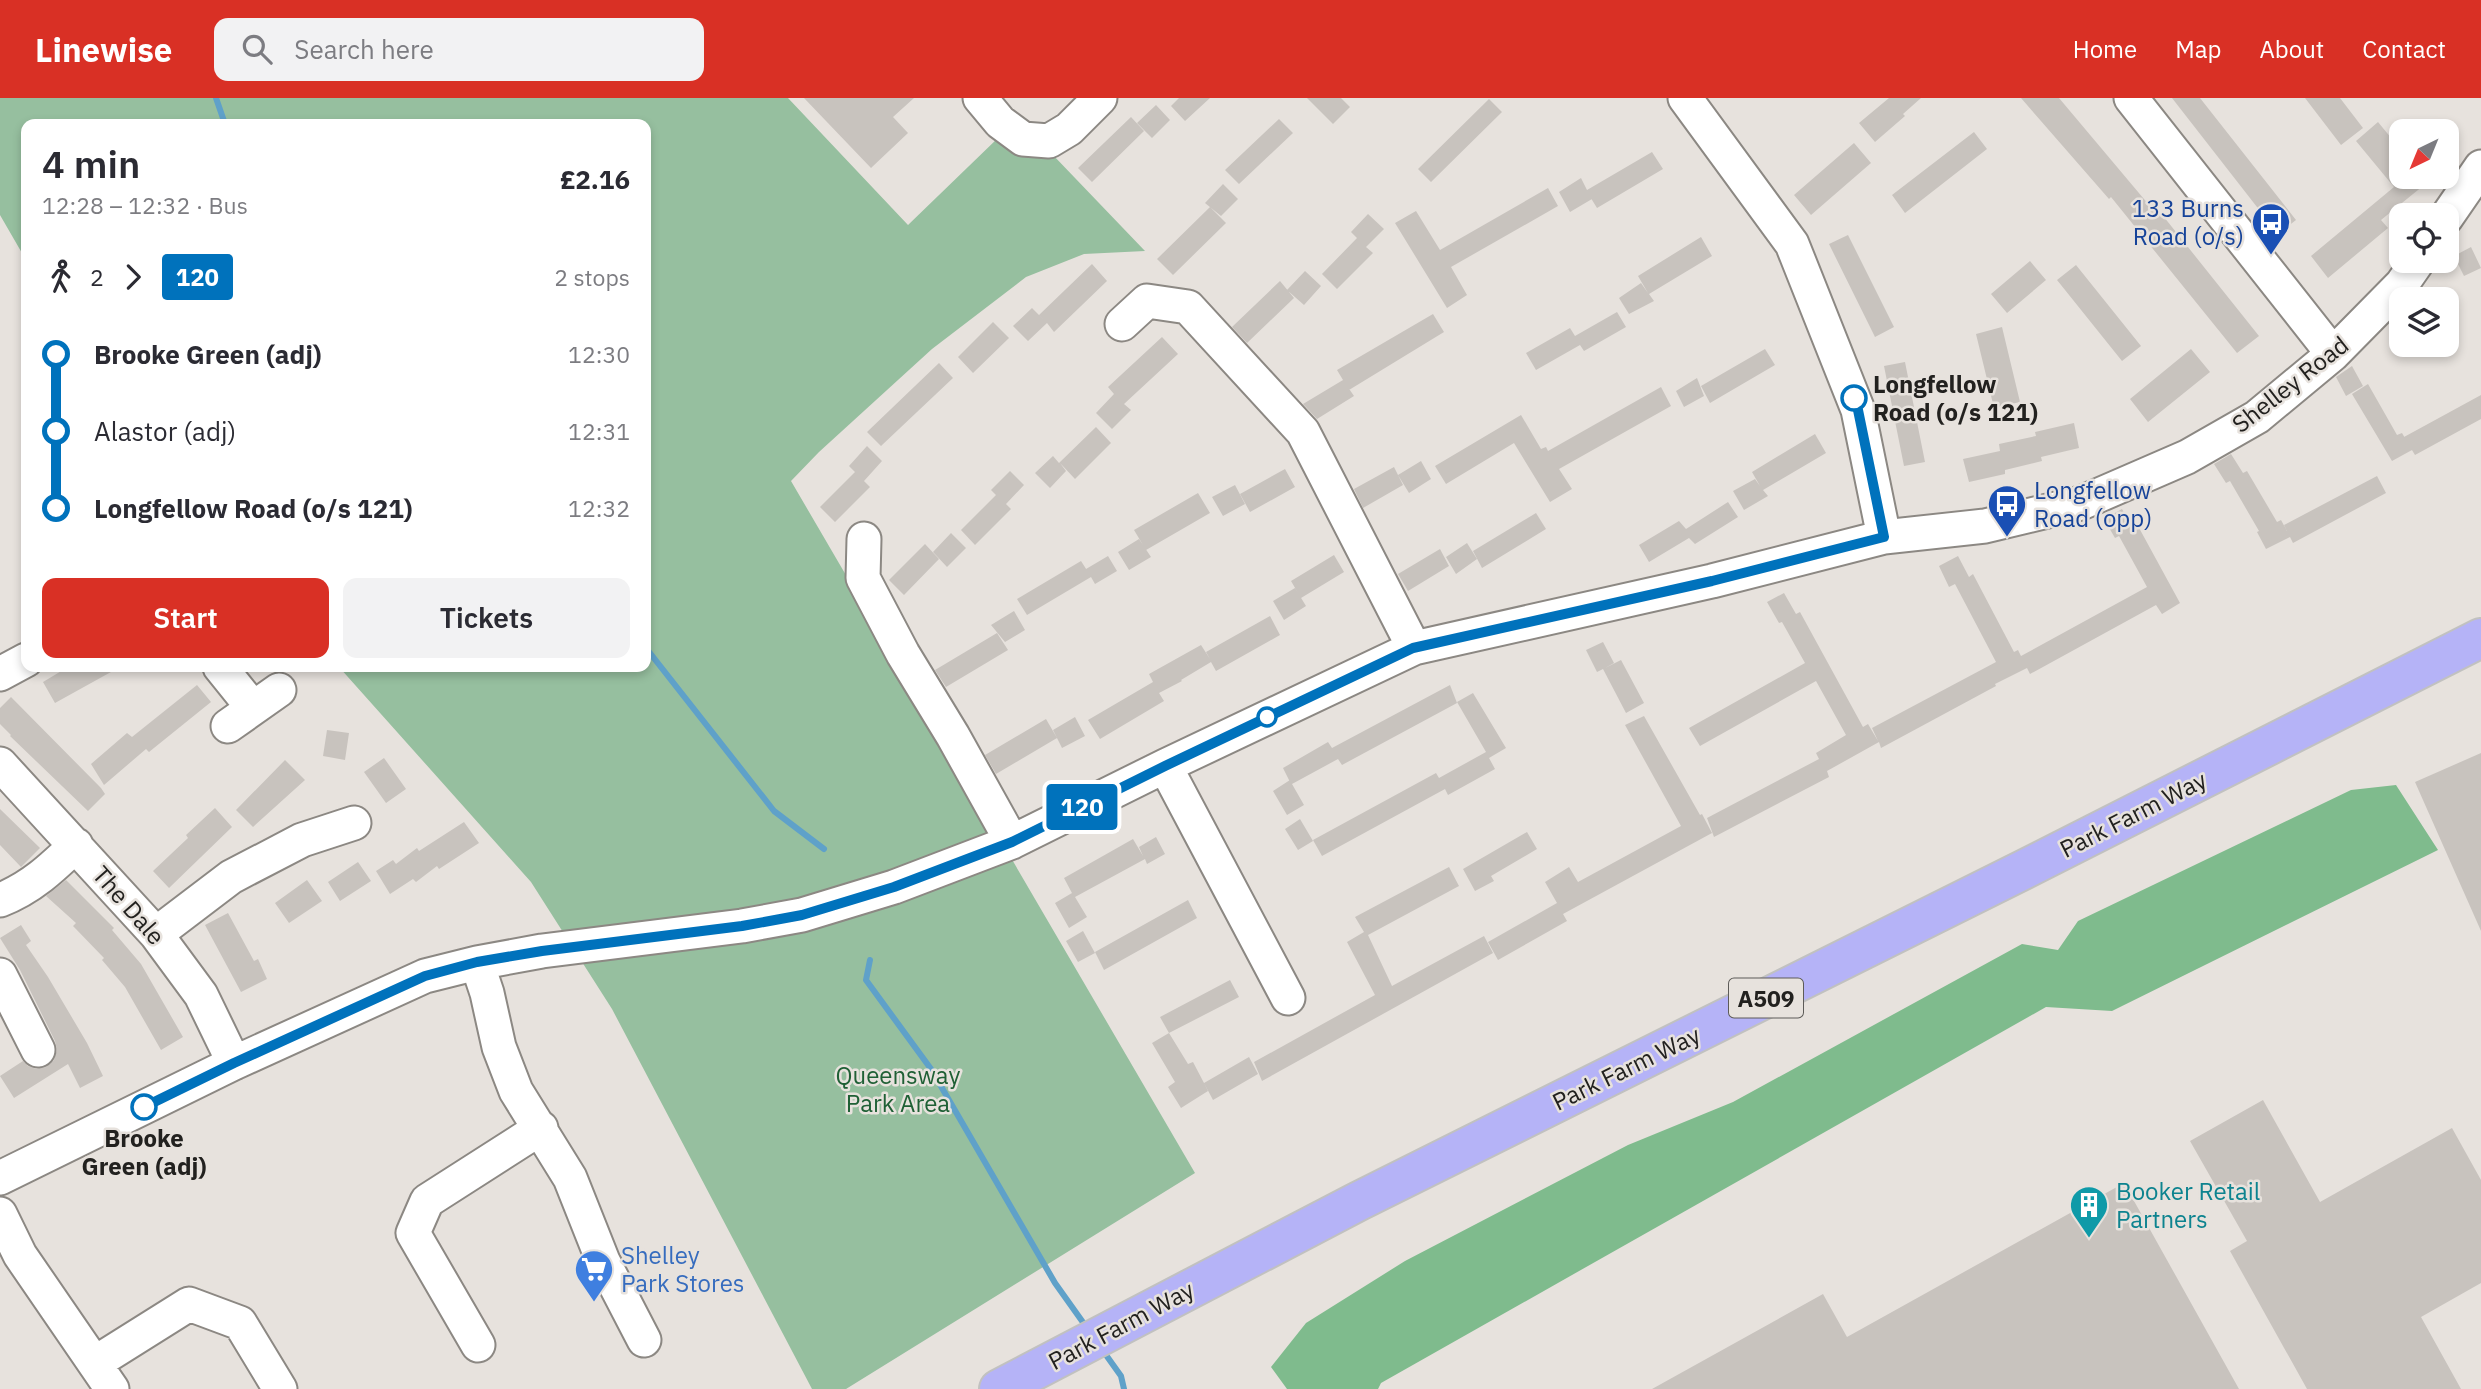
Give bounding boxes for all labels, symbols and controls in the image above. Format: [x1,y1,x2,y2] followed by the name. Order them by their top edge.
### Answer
[214,18,704,81] search box
[35,28,172,71] text: Linewise
[238,30,276,68] icon: search
[294,32,434,66] text: Search here
[2073,33,2137,65] text: Home
[2175,33,2221,65] text: Map
[2259,33,2324,65] text: About
[2362,33,2446,65] text: Contact
[2389,119,2459,189] north arrow
[2389,119,2459,357] map controls
[42,139,140,188] text: 4 min
[560,162,630,196] text: £2.16
[42,190,248,220] text: 12:28 – 12:32 · Bus
[2132,192,2244,252] place label: 133 Burns Road (o/s)
[2250,201,2292,256] bus stop icon: 133 Burns Road (o/s)
[2389,203,2459,273] button: locate
[42,258,80,296] icon: walk
[114,258,152,296] icon: forward
[176,261,219,293] text: 120
[90,262,104,292] text: 2
[554,262,630,292] text: 2 stops
[2389,287,2459,357] button: layers
[2225,328,2355,440] street label: Shelley Road
[94,337,322,371] text: Brooke Green (adj)
[568,339,630,369] text: 12:30
[1873,368,2038,428] place label: Longfellow Road (o/s 121)
[1841,385,1867,411] marker: Longfellow Road (o/s 121)
[94,414,236,448] text: Alastor (adj)
[568,416,630,446] text: 12:31
[2034,474,2152,534] place label: Longfellow Road (opp)
[1986,483,2028,538] bus stop icon: Longfellow Road (opp)
[94,491,413,525] text: Longfellow Road (o/s 121)
[568,493,630,523] text: 12:32
[42,578,329,658] button: Start
[343,578,630,658] button: Tickets
[1257,707,1277,727] unlabelled marker
[2054,763,2212,865] street label: Park Farm Way
[1042,784,1122,830] line badge: 120
[1060,791,1104,823] text: 120
[86,859,172,951] street label: The Dale
[1729,978,1803,1018] road number: A509
[1547,1018,1705,1118] street label: Park Farm Way
[836,1059,961,1119] park label: Queensway Park Area
[131,1094,157,1120] marker: Brooke Green (adj)
[81,1122,207,1182] place label: Brooke Green (adj)
[2116,1175,2260,1235] place label: Booker Retail Partners
[2068,1184,2110,1239] building icon: Booker Retail Partners
[621,1239,745,1299] place label: Shelley Park Stores
[573,1248,615,1303] supermarket icon: Shelley Park Stores
[1043,1273,1199,1377] street label: Park Farm Way

